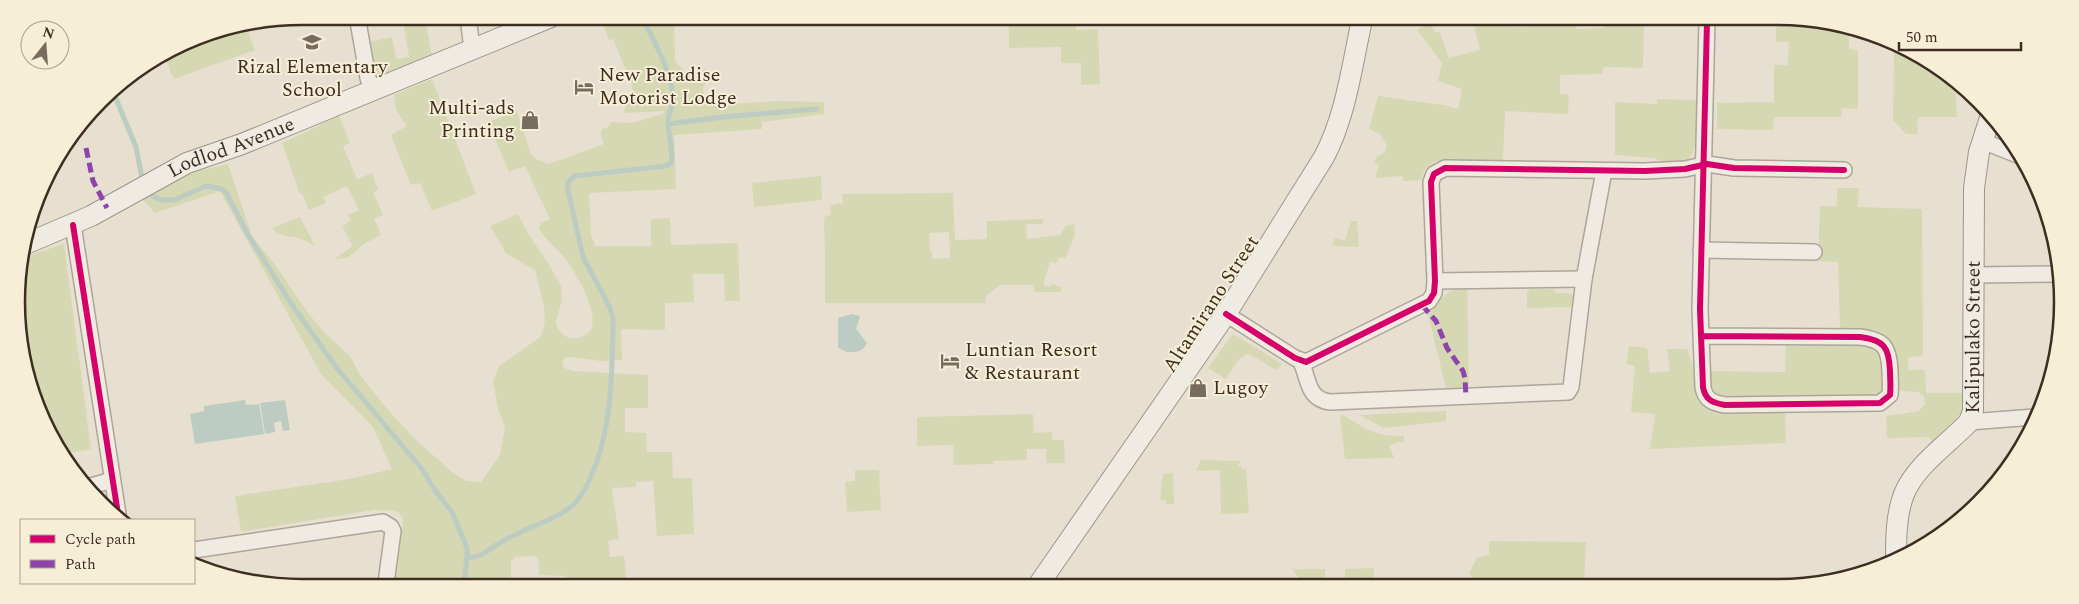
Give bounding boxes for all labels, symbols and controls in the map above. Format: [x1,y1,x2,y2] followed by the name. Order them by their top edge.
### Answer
[20,20,70,70] north arrow
[1899,20,2022,52] scale bar
[40,21,57,45] text: N
[1906,26,1938,49] text: 50 m
[301,31,323,53] school or university icon: Rizal Elementary School
[236,52,389,105] place label: Rizal Elementary School
[599,60,737,113] place label: New Paradise Motorist Lodge
[573,76,595,98] hotel icon: New Paradise Motorist Lodge
[428,93,515,146] place label: Multi-ads Printing
[162,109,299,186] street label: Lodlod Avenue
[519,109,541,131] shop icon: Multi-ads Printing
[1155,229,1267,379] street label: Altamirano Street
[1958,261,1989,414] street label: Kalipulako Street
[965,335,1098,388] place label: Luntian Resort & Restaurant
[939,350,961,372] hotel icon: Luntian Resort & Restaurant
[1213,373,1269,403] place label: Lugoy
[1187,377,1209,399] shop icon: Lugoy
[20,519,195,584] legend
[65,528,136,551] text: Cycle path
[65,553,96,576] text: Path

